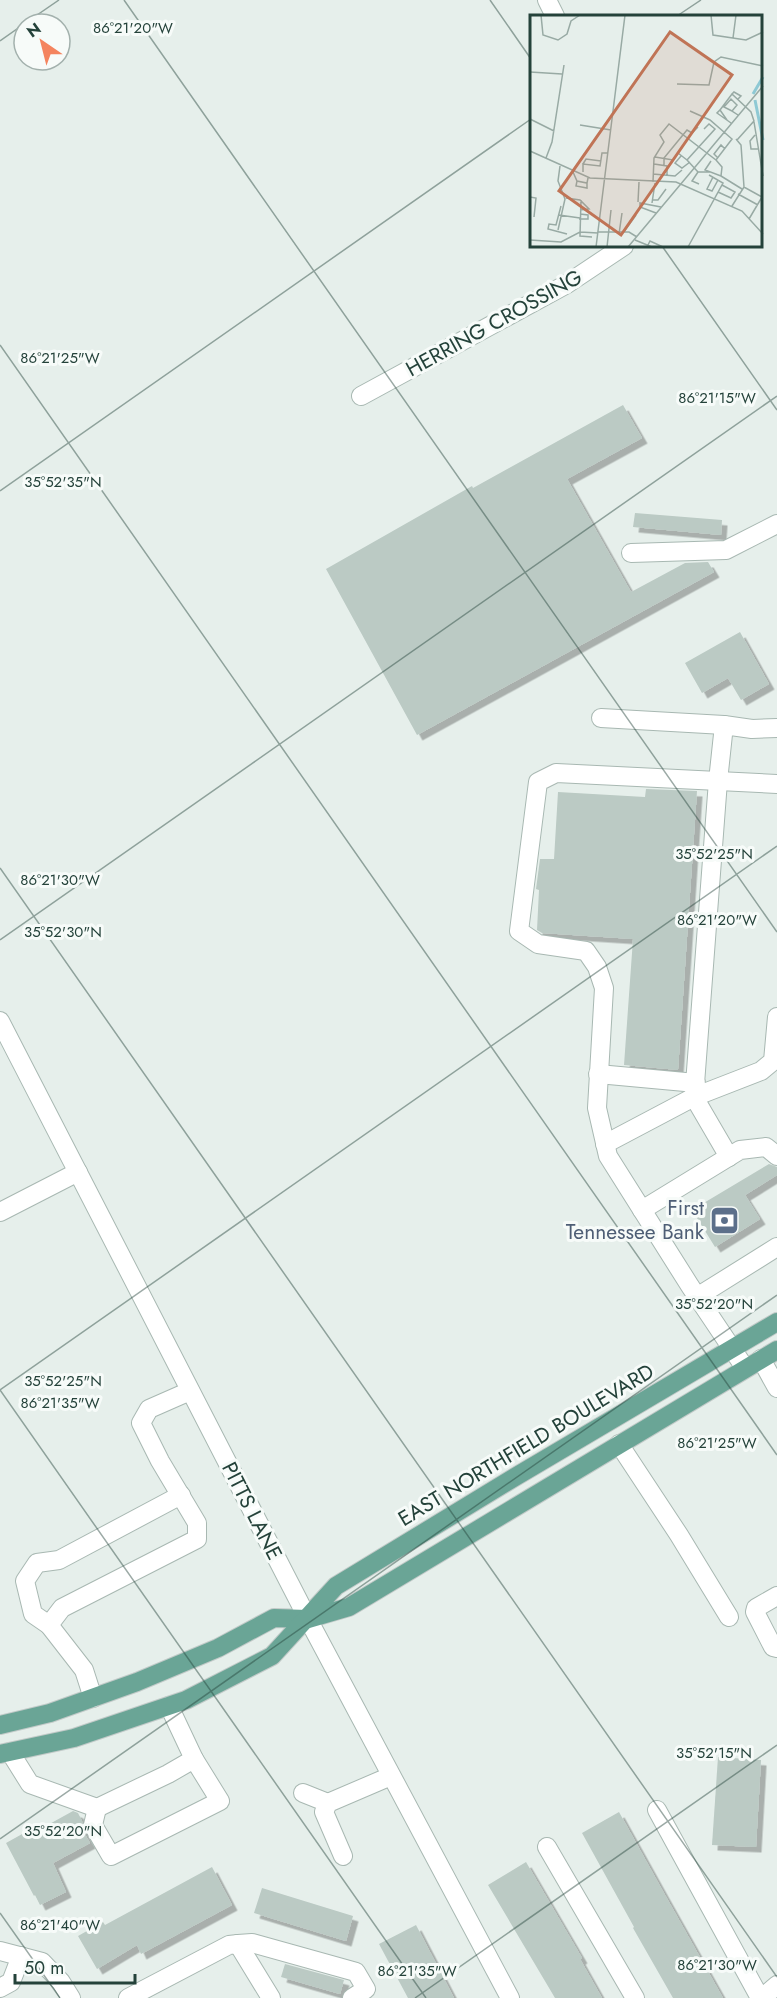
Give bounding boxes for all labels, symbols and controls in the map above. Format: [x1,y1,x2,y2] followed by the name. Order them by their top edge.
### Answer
[12,12,72,72] north arrow
[530,15,762,248] inset map
[22,17,45,43] text: N
[93,17,173,39] text: 86°21'20"W
[400,262,588,384] street label: HERRING CROSSING
[20,347,100,369] text: 86°21'25"W
[678,387,756,409] text: 86°21'15"W
[24,471,102,493] text: 35°52'35"N
[675,843,753,865] text: 35°52'25"N
[20,869,100,891] text: 86°21'30"W
[677,909,757,931] text: 86°21'20"W
[24,921,102,943] text: 35°52'30"N
[566,1193,705,1247] place label: First Tennessee Bank
[709,1204,741,1236] bank icon: First Tennessee Bank
[675,1293,753,1315] text: 35°52'20"N
[392,1357,660,1533] street label: EAST NORTHFIELD BOULEVARD
[24,1370,102,1392] text: 35°52'25"N
[20,1392,100,1414] text: 86°21'35"W
[677,1432,757,1454] text: 86°21'25"W
[214,1457,290,1565] street label: PITTS LANE
[676,1742,752,1764] text: 35°52'15"N
[24,1820,102,1842] text: 35°52'20"N
[20,1914,100,1936] text: 86°21'40"W
[15,1947,135,1985] scale bar
[677,1954,757,1976] text: 86°21'30"W
[24,1955,64,1981] text: 50 m
[377,1960,457,1982] text: 86°21'35"W

